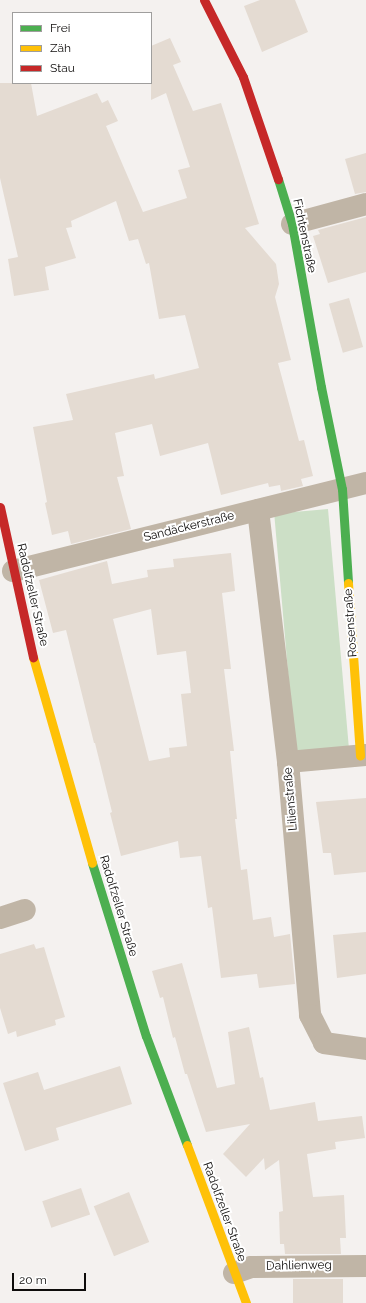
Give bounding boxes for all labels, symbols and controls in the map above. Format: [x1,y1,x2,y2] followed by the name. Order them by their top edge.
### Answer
[12,12,152,84] legend
[50,21,70,35] text: Frei
[50,41,71,55] text: Zäh
[50,61,75,75] text: Stau
[289,198,319,274] street label: Fichtenstraße
[142,509,236,545] street label: Sandäckerstraße
[13,542,51,648] street label: Radolfzeller Straße
[341,588,361,658] street label: Rosenstraße
[281,767,301,831] street label: Lilienstraße
[96,854,140,958] street label: Radolfzeller Straße
[199,1160,249,1264] street label: Radolfzeller Straße
[266,1258,332,1274] street label: Dahlienweg
[14,1265,88,1291] scale bar
[19,1273,47,1287] text: 20 m

